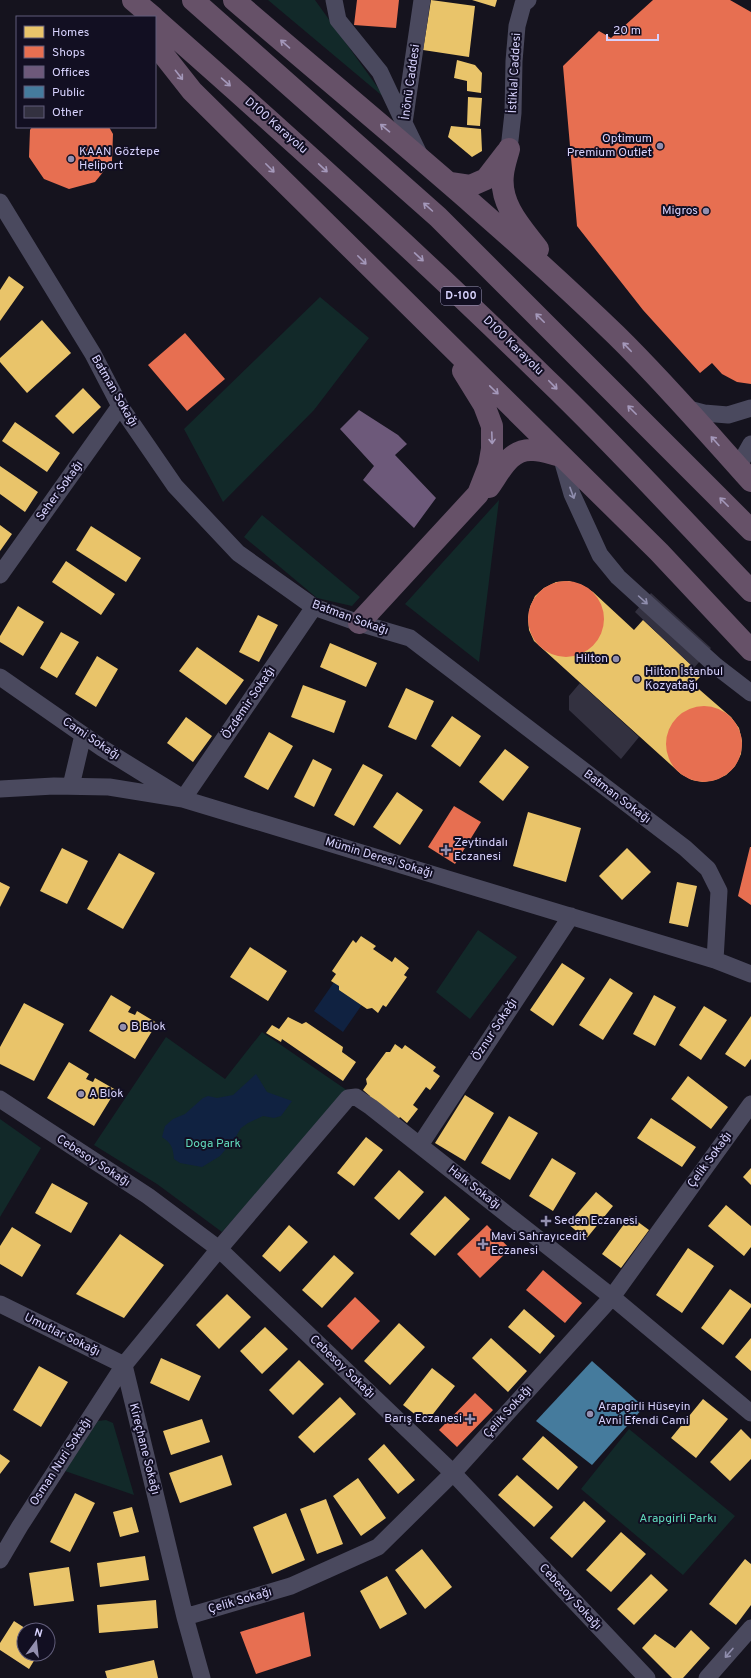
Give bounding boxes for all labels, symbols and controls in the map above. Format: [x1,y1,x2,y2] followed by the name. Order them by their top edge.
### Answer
[16,16,156,128] legend
[607,16,658,42] scale bar
[613,23,641,39] text: 20 m
[52,25,89,41] text: Homes
[505,32,525,114] street label: İstiklal Caddesi
[280,40,291,49] one-way arrow
[398,43,424,121] street label: İnönü Caddesi
[52,45,85,61] text: Shops
[52,65,90,81] text: Offices
[175,69,183,80] one-way arrow
[221,77,231,87] one-way arrow
[52,85,85,101] text: Public
[241,94,311,158] street label: D100 Karayolu
[52,105,84,121] text: Other
[379,124,390,133] one-way arrow
[567,131,652,161] place label: Optimum Premium Outlet
[655,141,665,151] marker: Optimum Premium Outlet
[79,144,160,174] place label: KAAN Göztepe Heliport
[66,154,76,164] marker: KAAN Göztepe Heliport
[265,163,275,173] one-way arrow
[318,163,328,172] one-way arrow
[422,203,433,212] one-way arrow
[662,203,698,219] place label: Migros
[701,206,711,216] marker: Migros
[414,252,424,261] one-way arrow
[357,255,367,264] one-way arrow
[441,287,481,305] road number: D-100
[479,313,547,379] street label: D100 Karayolu
[535,313,545,323] one-way arrow
[622,341,631,352] one-way arrow
[87,352,141,430] street label: Batman Sokağı
[548,380,558,390] one-way arrow
[489,385,499,395] one-way arrow
[627,405,637,415] one-way arrow
[488,431,496,444] one-way arrow
[711,436,720,447] one-way arrow
[33,458,87,524] street label: Seher Sokağı
[569,487,577,499] one-way arrow
[719,497,729,507] one-way arrow
[638,595,648,605] one-way arrow
[309,597,391,639] street label: Batman Sokağı
[576,651,608,667] place label: Hilton
[611,654,621,664] marker: Hilton
[219,663,279,743] street label: Özdemir Sokağı
[645,664,723,694] place label: Hilton İstanbul Kozyatağı
[632,674,642,684] marker: Hilton İstanbul Kozyatağı
[59,714,123,764] street label: Cami Sokağı
[580,766,654,828] street label: Batman Sokağı
[323,834,435,882] street label: Mümin Deresi Sokağı
[454,835,508,865] place label: Zeytindalı Eczanesi
[441,845,451,855] marker: Zeytindalı Eczanesi
[469,996,521,1064] street label: Öznur Sokağı
[131,1019,166,1035] place label: B Blok
[118,1022,128,1032] marker: B Blok
[89,1086,124,1102] place label: A Blok
[76,1089,86,1099] marker: A Blok
[684,1129,736,1191] street label: Çelik Sokağı
[53,1131,133,1191] street label: Cebesoy Sokağı
[185,1136,241,1152] park label: Doga Park
[444,1162,504,1214] street label: Halk Sokağı
[554,1213,638,1229] place label: Seden Eczanesi
[541,1216,551,1226] marker: Seden Eczanesi
[491,1229,586,1259] place label: Mavi Sahrayıcedit Eczanesi
[478,1239,488,1249] marker: Mavi Sahrayıcedit Eczanesi
[21,1310,103,1360] street label: Umutlar Sokağı
[306,1332,378,1402] street label: Cebesoy Sokağı
[480,1382,536,1442] street label: Çelik Sokağı
[598,1399,690,1429] place label: Arapgirli Hüseyin Avni Efendi Cami
[125,1402,163,1496] street label: Kireçhane Sokağı
[585,1409,595,1419] marker: Arapgirli Hüseyin Avni Efendi Cami
[384,1411,462,1427] place label: Barış Eczanesi
[465,1414,475,1424] marker: Barış Eczanesi
[26,1415,96,1509] street label: Osman Nuri Sokağı
[639,1511,717,1527] park label: Arapgirli Parkı
[535,1560,605,1634] street label: Cebesoy Sokağı
[206,1584,274,1618] street label: Çelik Sokağı
[16,1622,56,1662] north arrow
[33,1626,44,1641] text: N
[725,1648,734,1658] one-way arrow

